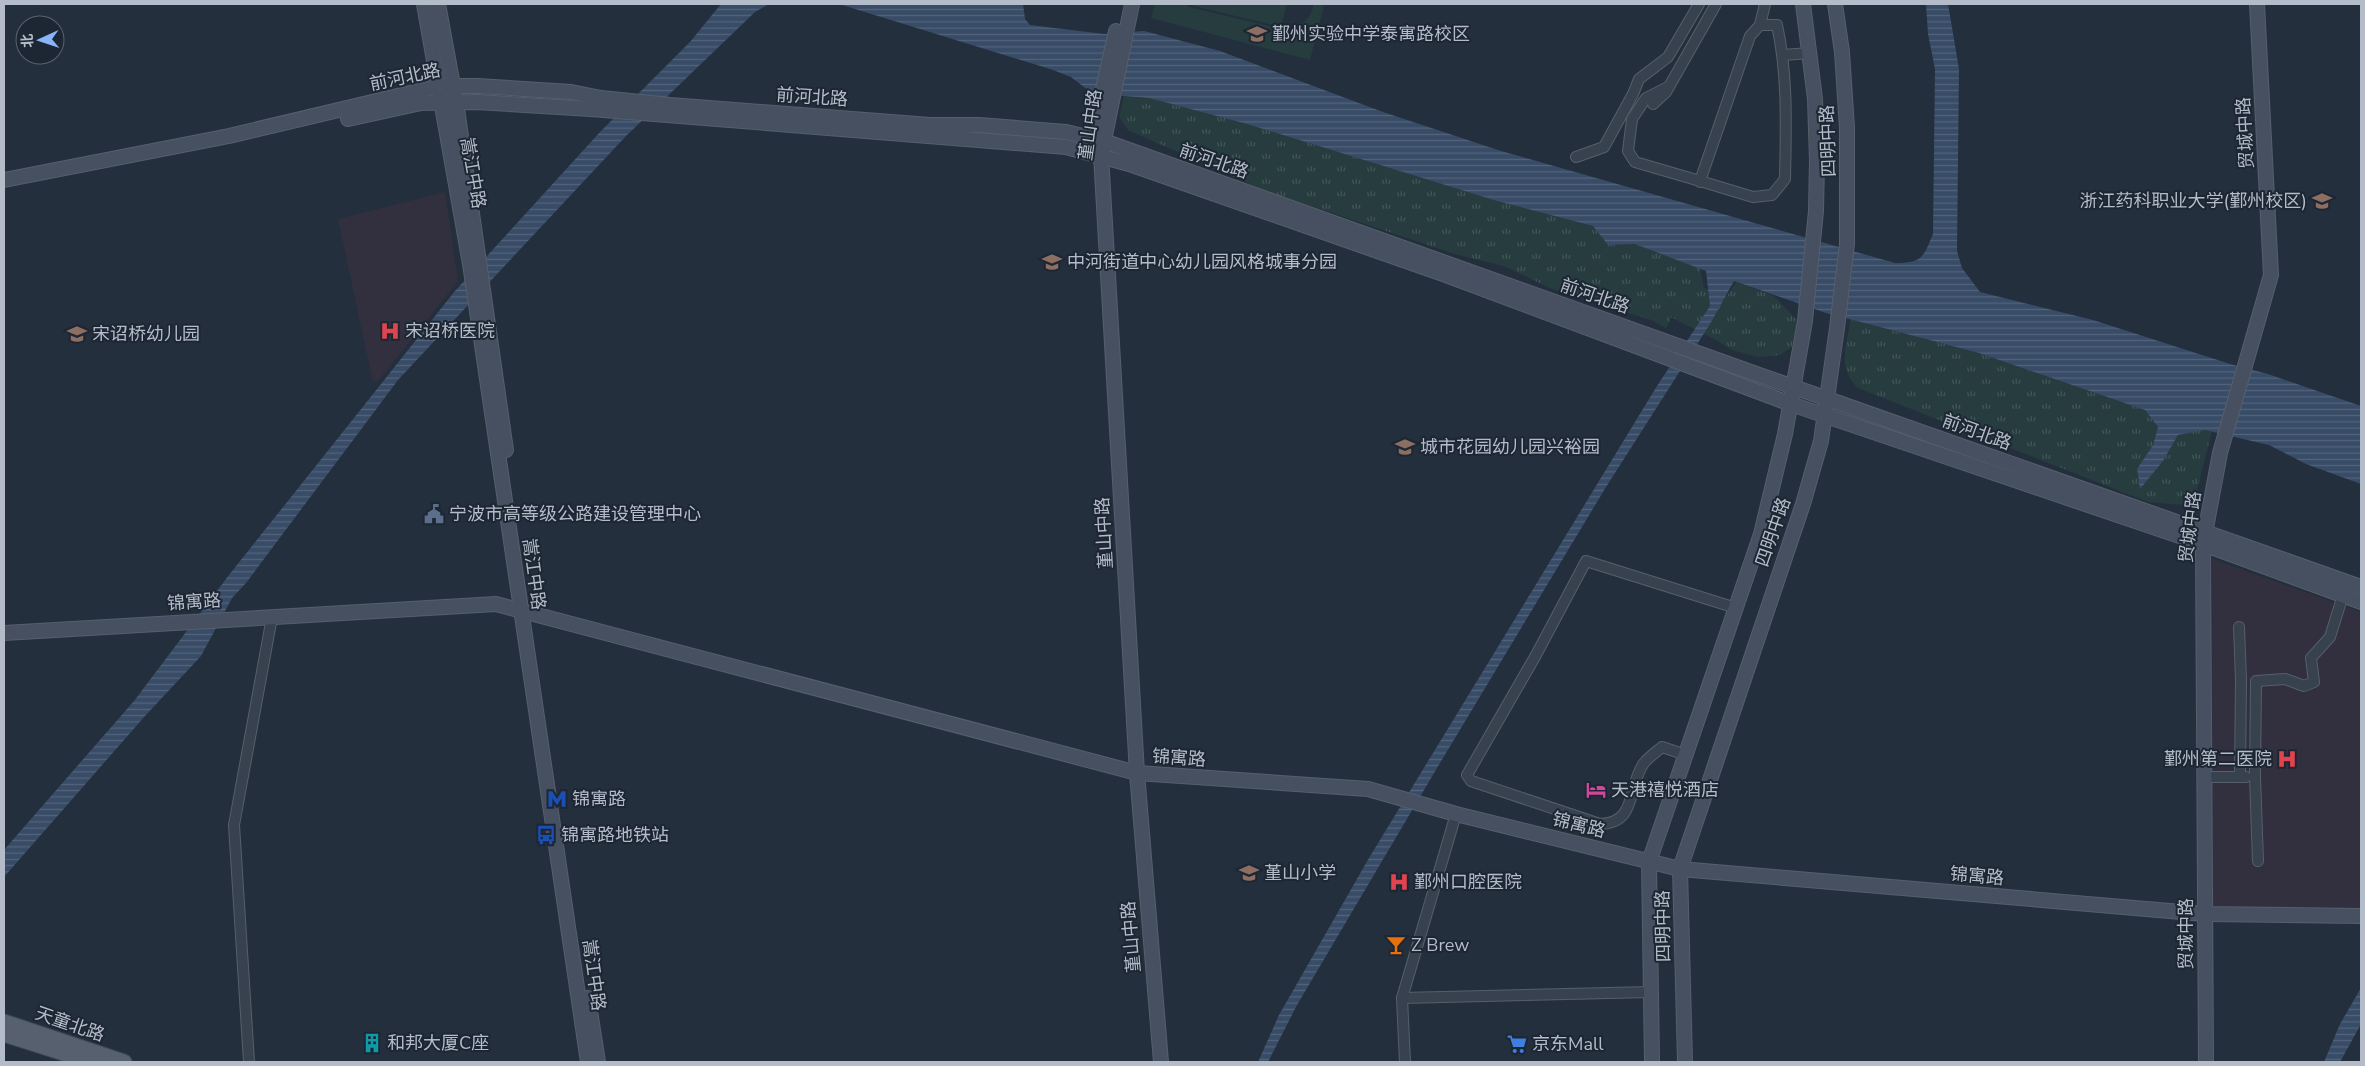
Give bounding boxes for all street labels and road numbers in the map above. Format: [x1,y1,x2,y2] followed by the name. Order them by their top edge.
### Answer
[367,58,443,96] street label: 前河北路
[775,83,849,111] street label: 前河北路
[1073,88,1107,162] street label: 堇山中路
[2231,96,2259,170] street label: 贸城中路
[1815,105,1841,177] street label: 四明中路
[455,135,491,211] street label: 嵩江中路
[1176,138,1252,184] street label: 前河北路
[1557,273,1633,319] street label: 前河北路
[1939,408,2015,456] street label: 前河北路
[2174,490,2206,564] street label: 贸城中路
[1750,494,1796,570] street label: 四明中路
[1090,496,1118,570] street label: 堇山中路
[517,537,551,611] street label: 嵩江中路
[166,588,222,616] street label: 锦寓路
[1151,744,1207,772] street label: 锦寓路
[1550,807,1608,843] street label: 锦寓路
[1949,862,2005,890] street label: 锦寓路
[1650,890,1676,962] street label: 四明中路
[2174,898,2198,970] street label: 贸城中路
[1116,900,1146,974] street label: 堇山中路
[577,938,611,1012] street label: 嵩江中路
[32,1001,108,1047] street label: 天童北路

